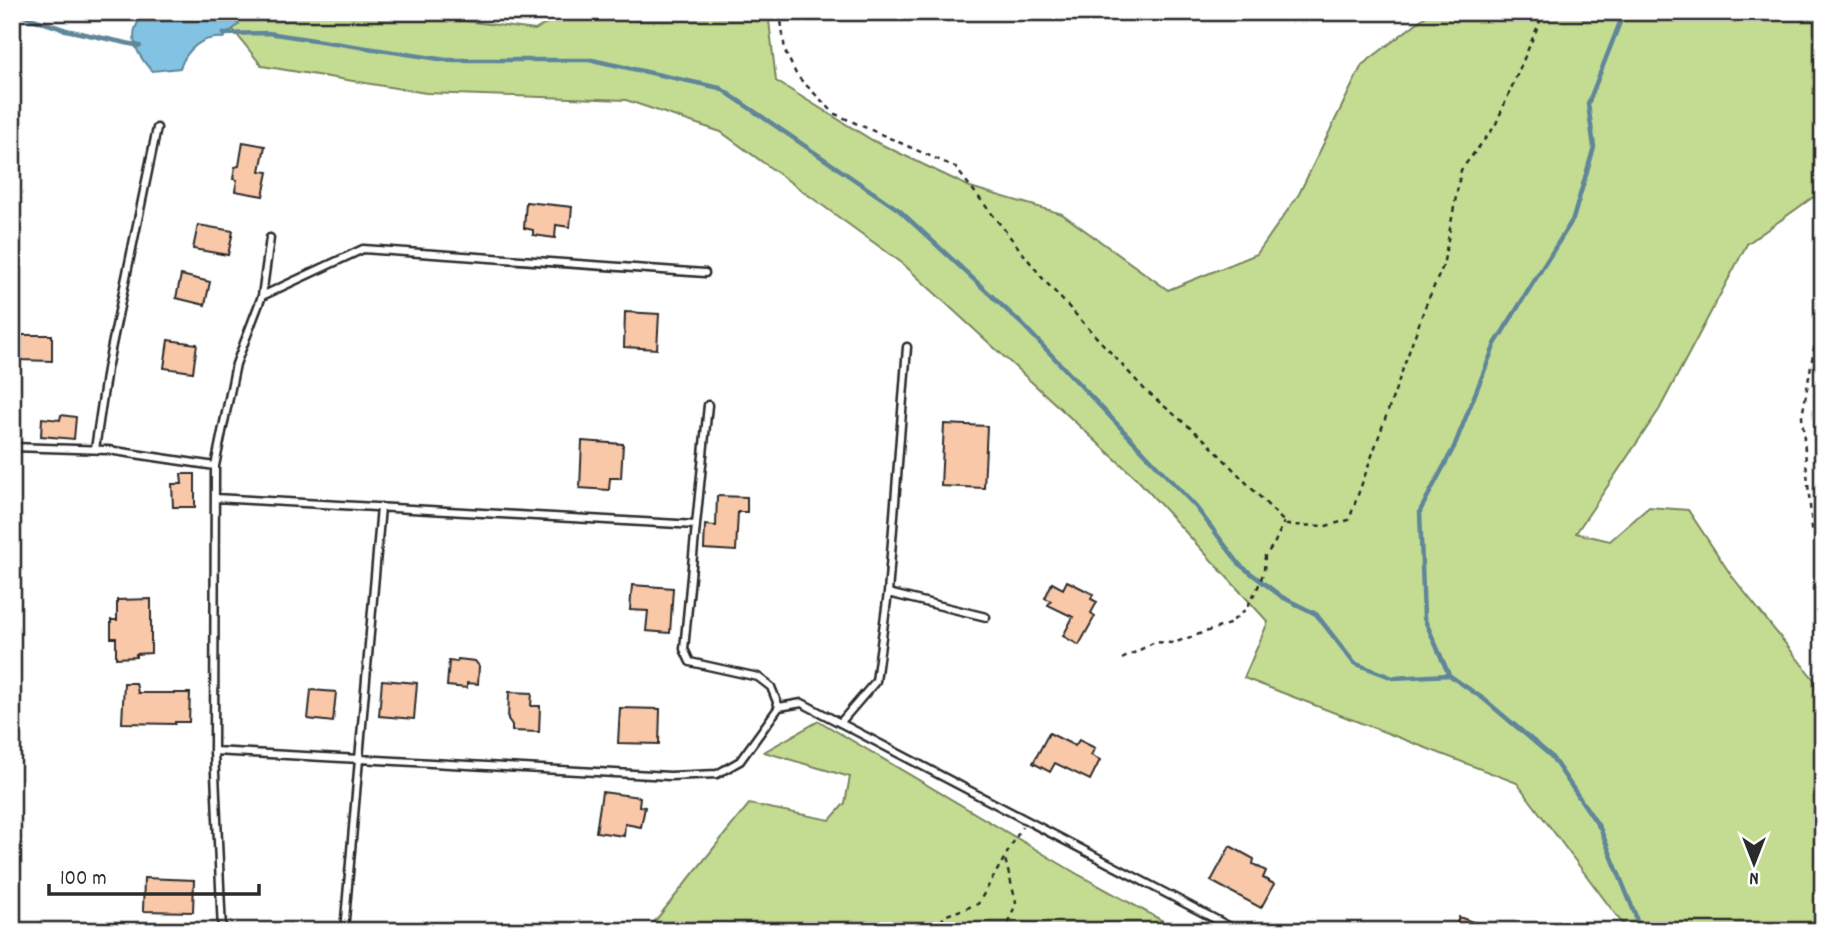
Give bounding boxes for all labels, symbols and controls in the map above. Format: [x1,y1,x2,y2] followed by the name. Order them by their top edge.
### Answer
[1720,828,1790,898] north arrow
[49,852,259,896] scale bar
[1749,863,1759,890] text: N
[60,865,107,895] text: 100 m

